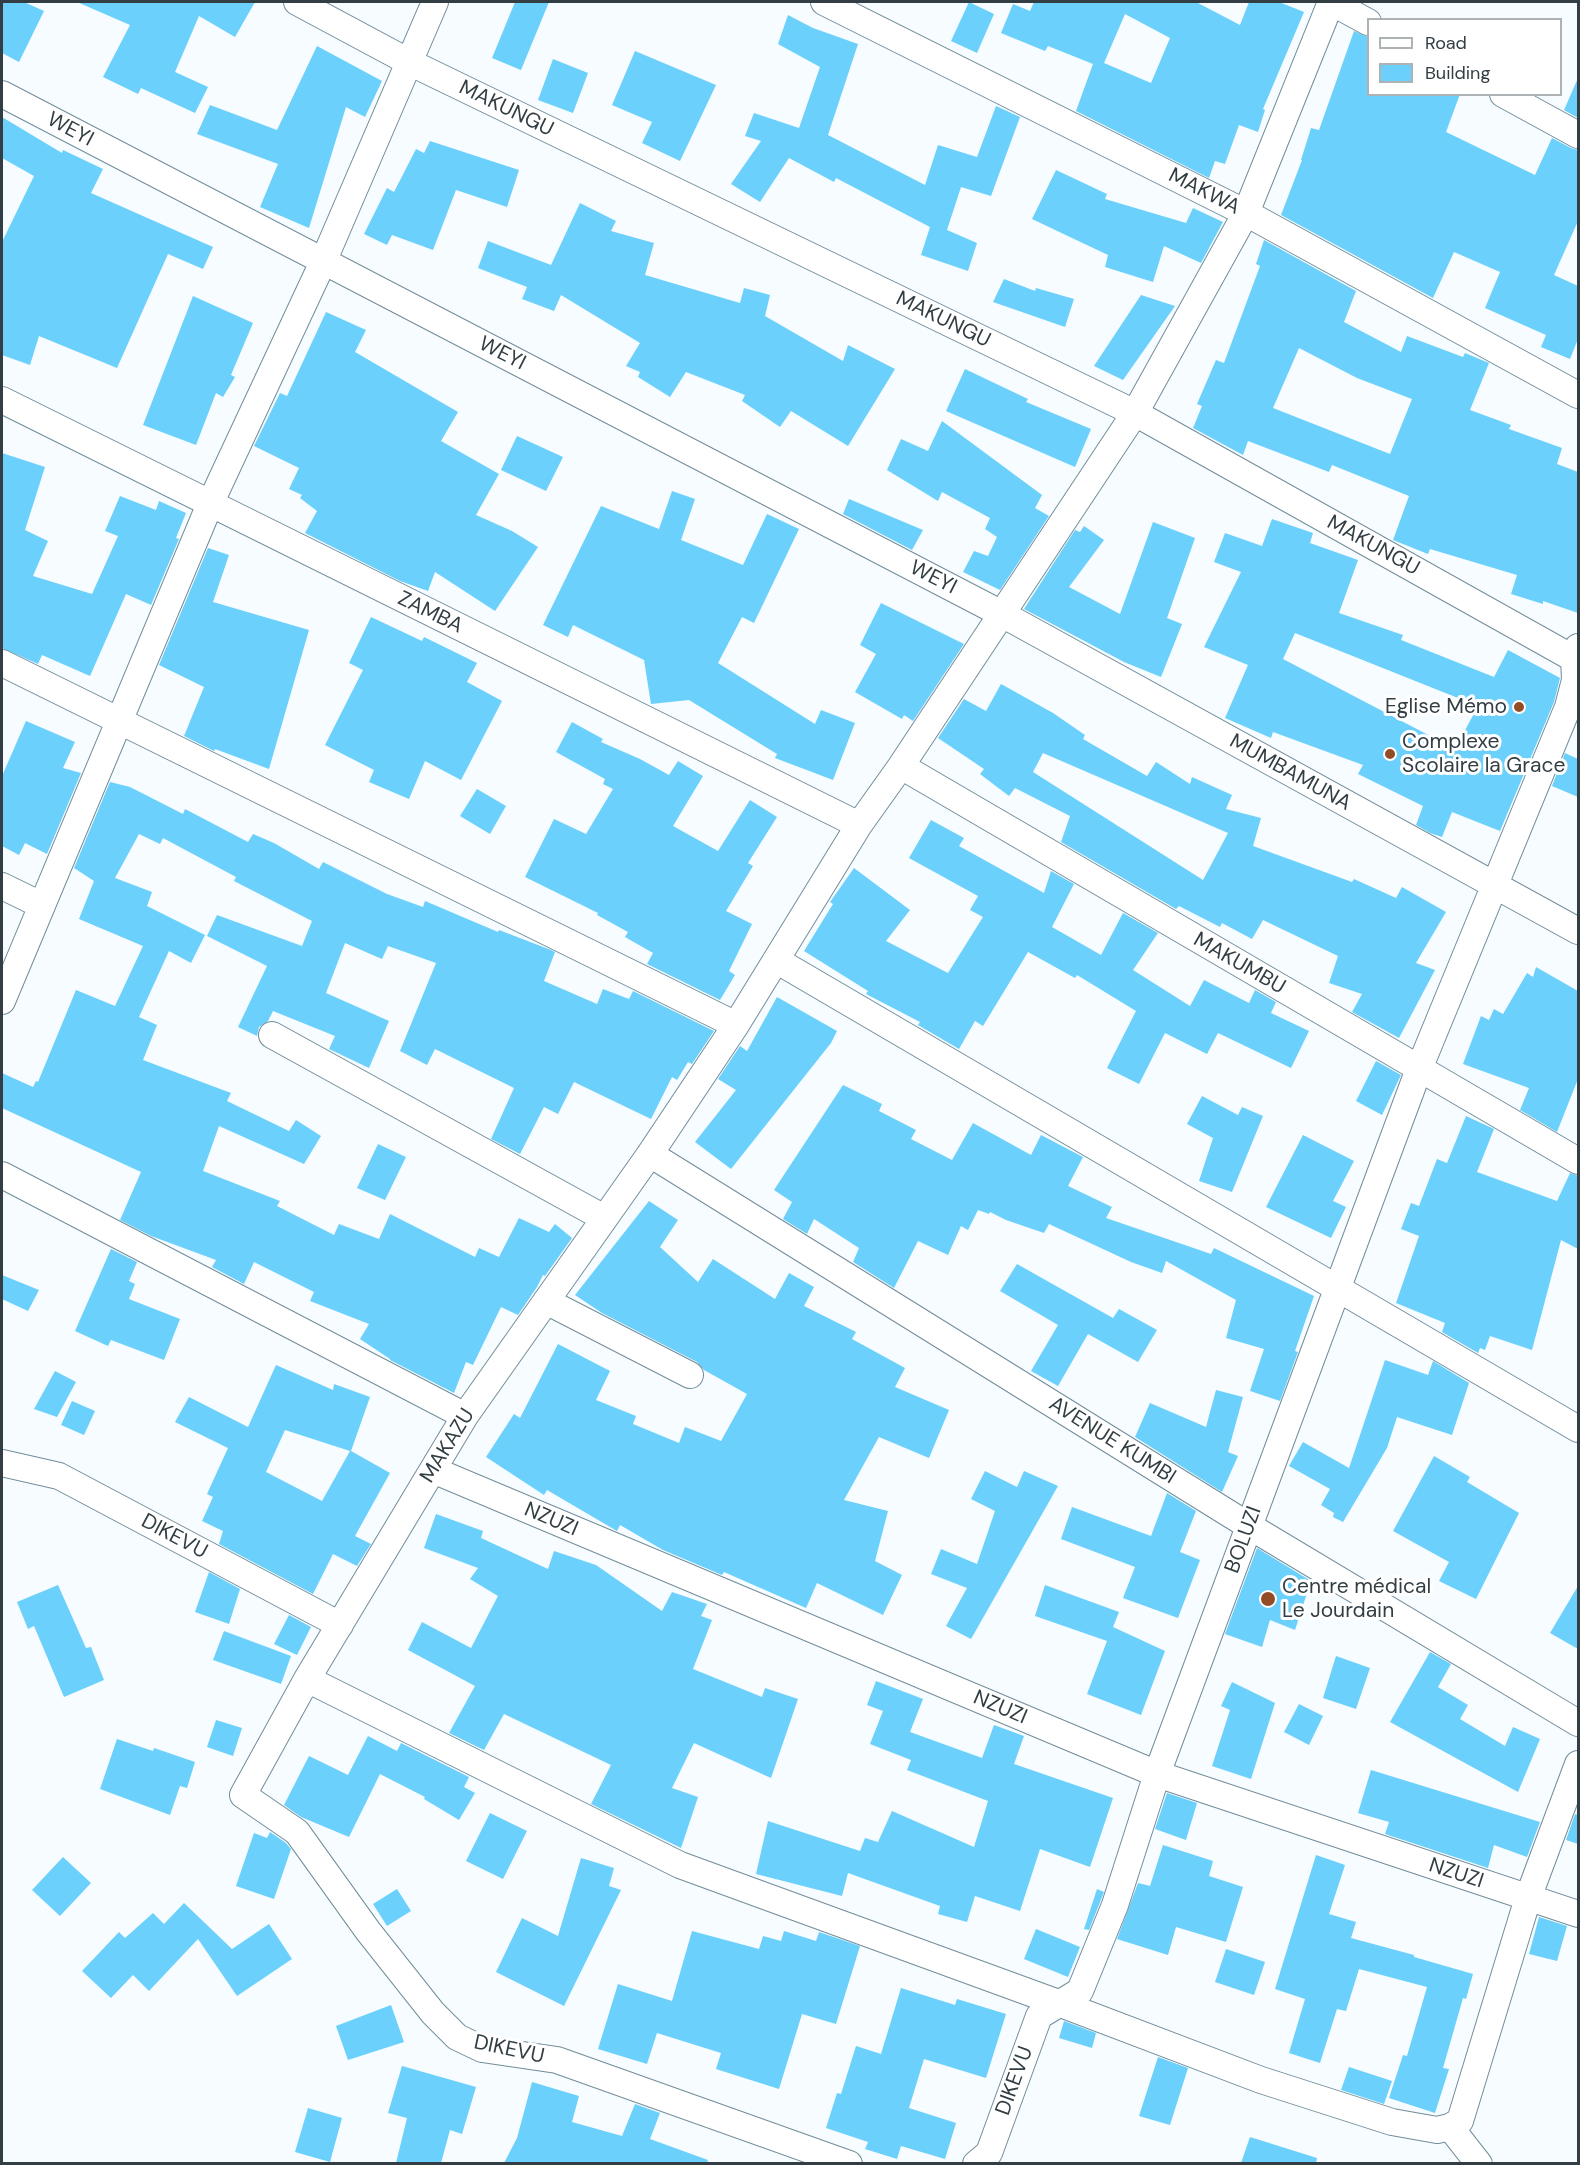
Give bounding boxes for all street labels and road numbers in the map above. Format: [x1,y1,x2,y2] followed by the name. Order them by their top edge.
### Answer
[455,75,557,143] street label: MAKUNGU
[42,107,98,153] street label: WEYI
[1164,163,1244,221] street label: MAKWA
[892,286,994,354] street label: MAKUNGU
[474,332,530,376] street label: WEYI
[1322,510,1424,582] street label: MAKUNGU
[905,556,961,600] street label: WEYI
[393,586,467,640] street label: ZAMBA
[1225,729,1355,817] street label: MUMBAMUNA
[1189,928,1289,1000] street label: MAKUMBU
[1044,1392,1180,1490] street label: AVENUE KUMBI
[415,1404,481,1488] street label: MAKAZU
[520,1497,582,1543] street label: NZUZI
[1220,1503,1268,1577] street label: BOLUZI
[137,1509,211,1565] street label: DIKEVU
[969,1685,1031,1731] street label: NZUZI
[1426,1853,1486,1895] street label: NZUZI
[472,2030,546,2070] street label: DIKEVU
[991,2043,1039,2119] street label: DIKEVU

